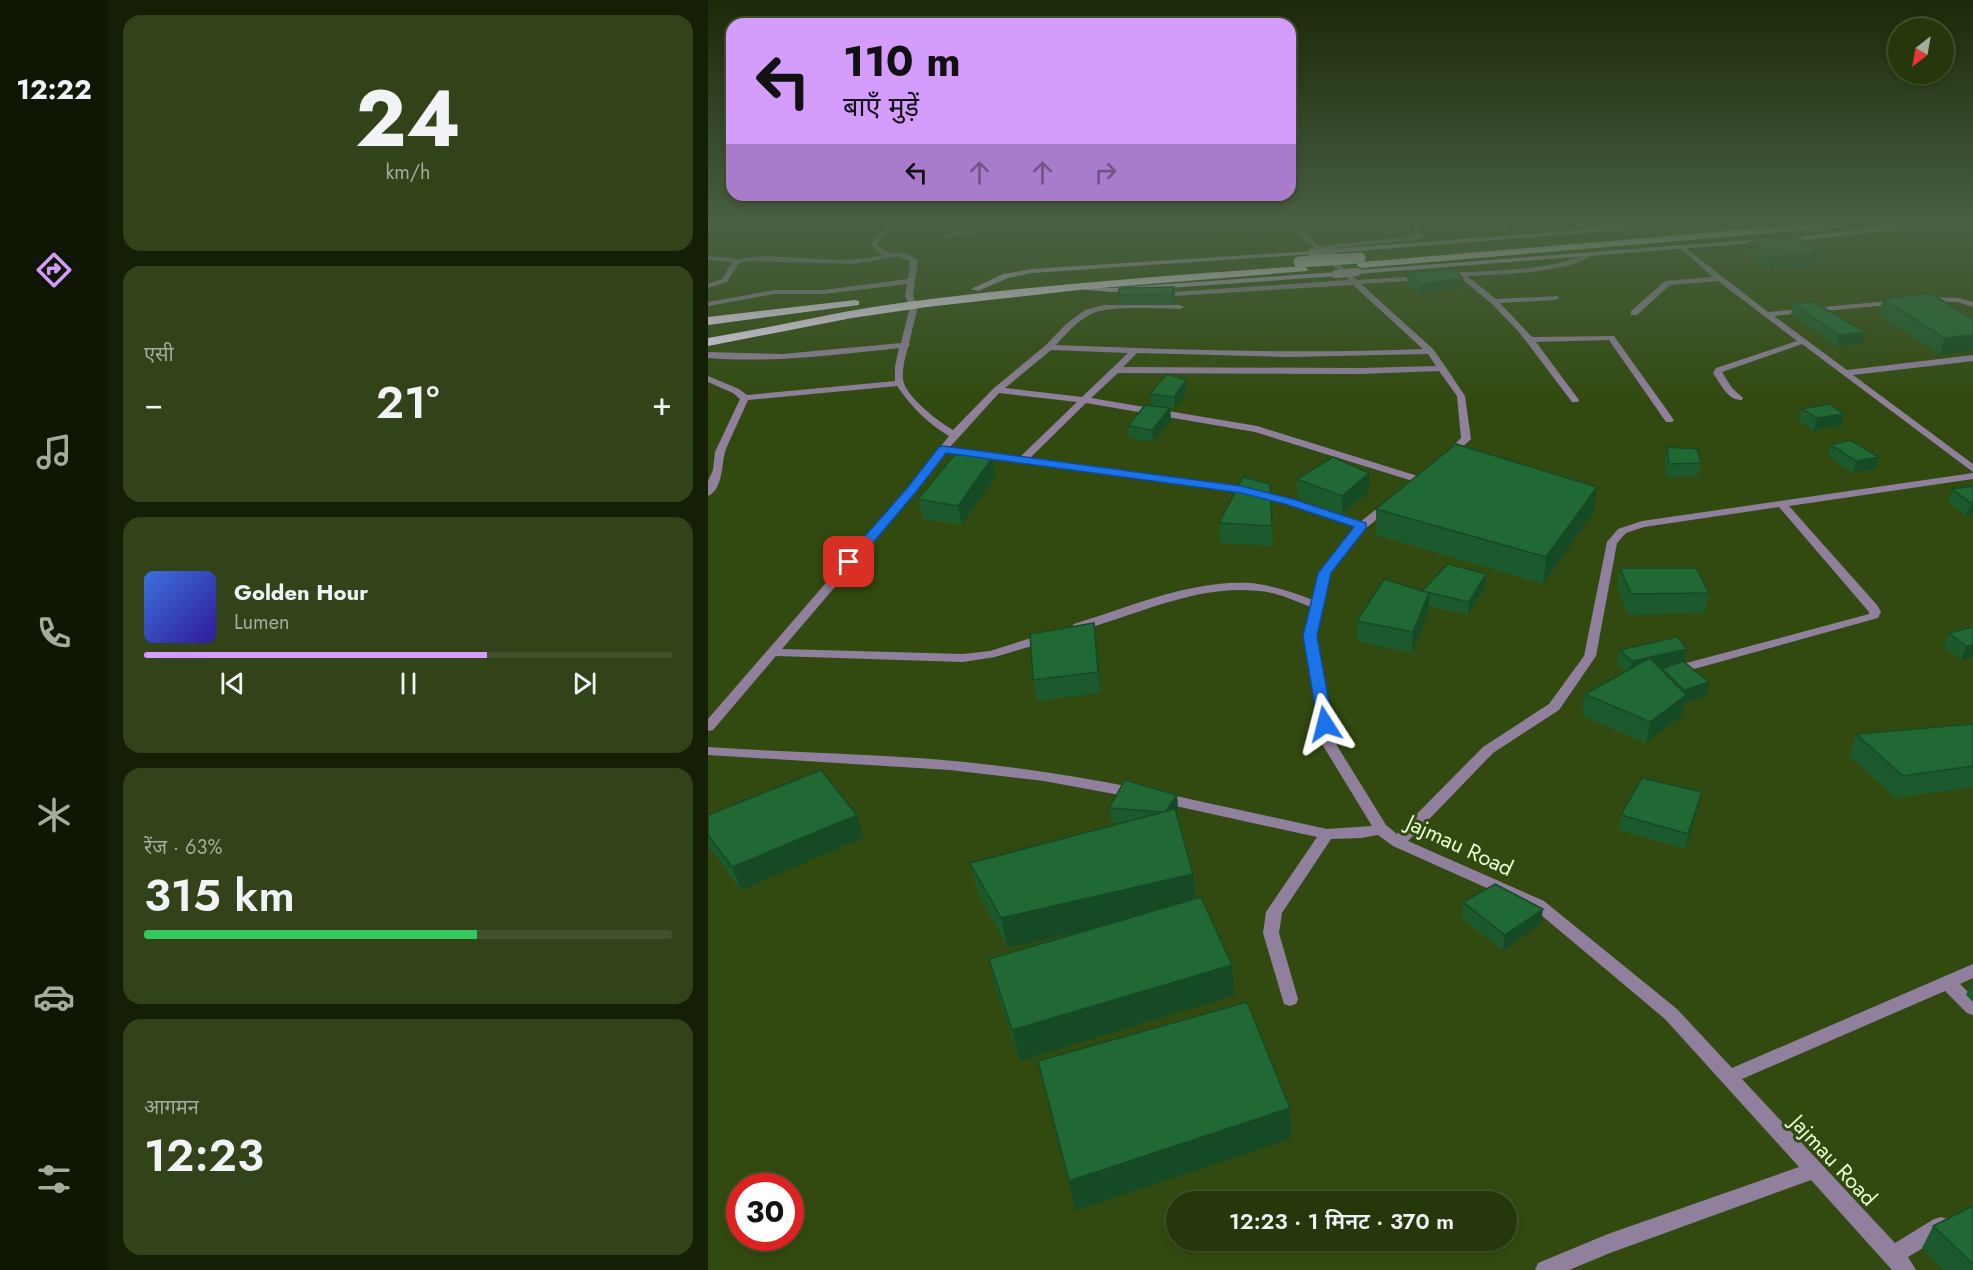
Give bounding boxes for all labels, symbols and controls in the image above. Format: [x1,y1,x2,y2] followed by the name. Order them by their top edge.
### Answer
[1888,18,1954,84] north arrow
[1888,18,1954,84] map controls
[843,31,961,92] text: 110 m
[744,42,822,120] icon: left
[355,63,461,175] text: 24
[16,70,92,109] text: 12:22
[843,87,919,126] text: बाएँ मुड़ें
[900,156,933,189] icon: left
[963,156,996,189] icon: ahead
[1026,156,1059,189] icon: ahead
[1089,156,1122,189] icon: right
[385,158,431,187] text: km/h
[33,249,75,291] icon: directions
[144,340,174,369] text: एसी
[376,370,439,435] text: 21°
[144,380,163,427] text: −
[652,380,672,427] text: +
[33,431,75,473] icon: music
[823,536,874,587] pin
[832,545,865,578] icon: arrive
[234,576,368,608] text: Golden Hour
[234,608,290,637] text: Lumen
[33,612,75,654] icon: phone
[216,667,249,700] icon: previous
[392,667,425,700] icon: pause
[568,667,601,700] icon: next
[1293,692,1357,756] position arrow
[33,794,75,836] icon: climate
[1399,805,1519,884] street label: Jajmau Road
[144,833,222,862] text: रेंज · 63%
[144,863,295,928] text: 315 km
[33,976,75,1018] icon: car
[144,1093,199,1122] text: आगमन
[1781,1105,1885,1213] street label: Jajmau Road
[144,1123,264,1188] text: 12:23
[33,1158,75,1200] icon: filters
[726,1173,804,1251] speed limit sign: 30
[1229,1205,1454,1237] text: 12:23 · 1 मिनट · 370 m

